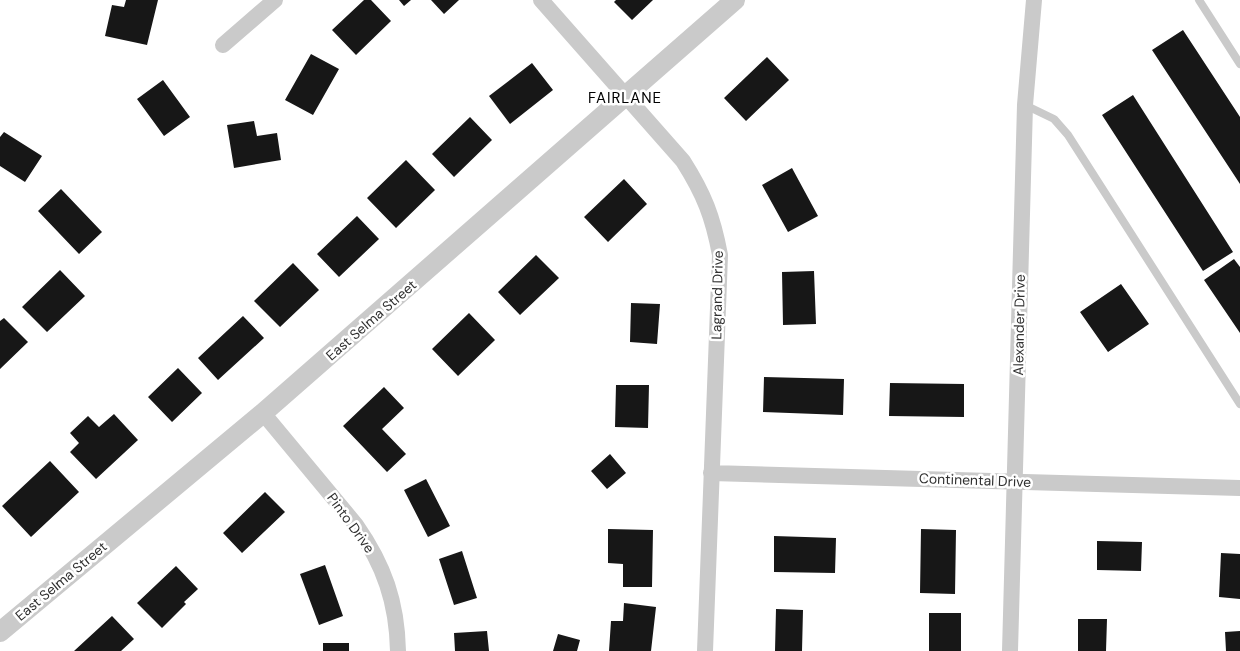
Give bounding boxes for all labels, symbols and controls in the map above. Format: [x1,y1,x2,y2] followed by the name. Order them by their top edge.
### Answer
[588,88,662,108] district label: FAIRLANE
[707,250,727,340] street label: Lagrand Drive
[1009,274,1029,376] street label: Alexander Drive
[322,276,420,364] street label: East Selma Street
[919,469,1031,491] street label: Continental Drive
[323,489,379,557] street label: Pinto Drive
[11,537,111,625] street label: East Selma Street

